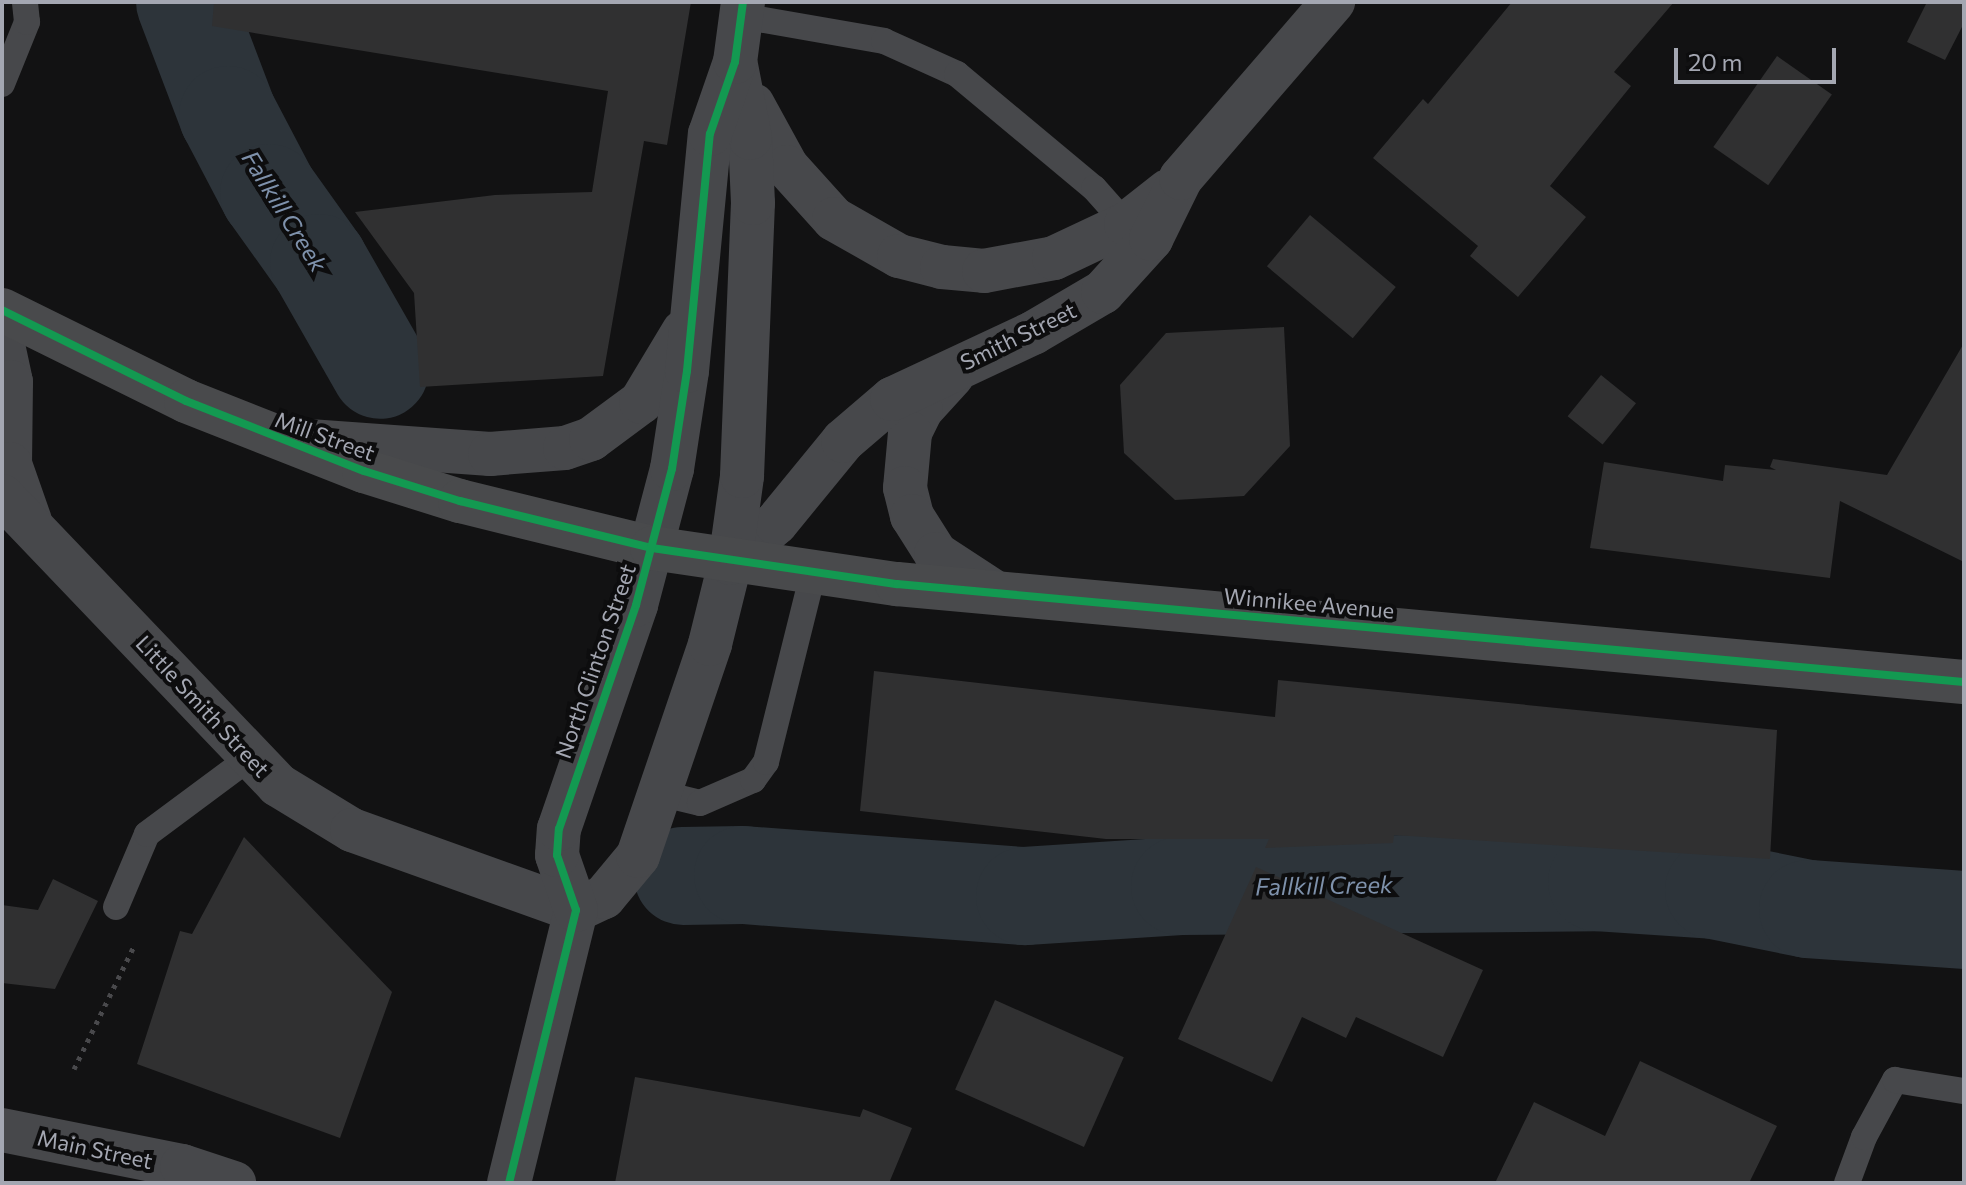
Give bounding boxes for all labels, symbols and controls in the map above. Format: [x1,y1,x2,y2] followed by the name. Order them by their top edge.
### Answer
[1678,32,1840,82] scale bar
[1688,47,1742,76] text: 20 m
[236,145,334,277] water label: Fallkill Creek
[956,297,1080,375] street label: Smith Street
[271,406,379,466] street label: Mill Street
[549,560,641,762] street label: North Clinton Street
[1223,582,1395,624] street label: Winnikee Avenue
[131,630,275,782] street label: Little Smith Street
[1255,869,1393,901] water label: Fallkill Creek
[35,1124,155,1174] street label: Main Street

